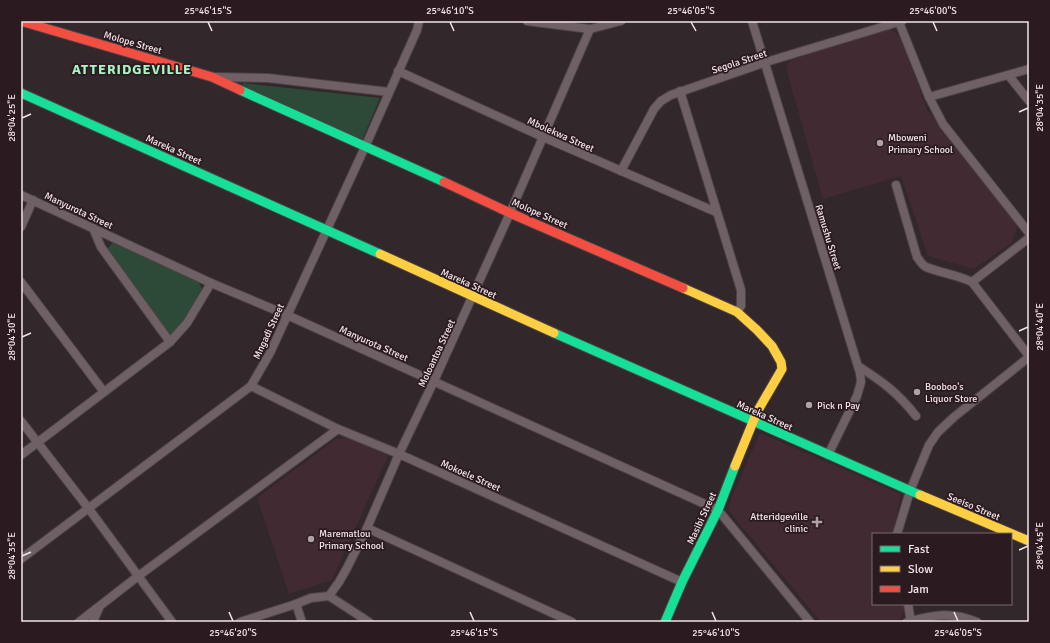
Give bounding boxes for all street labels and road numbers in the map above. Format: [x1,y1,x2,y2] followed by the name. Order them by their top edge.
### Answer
[102,29,164,57] street label: Molope Street
[710,47,769,77] street label: Segola Street
[525,115,596,155] street label: Mbolekwa Street
[144,132,204,168] street label: Mareka Street
[43,190,115,232] street label: Manyurota Street
[510,196,570,232] street label: Molope Street
[812,203,844,272] street label: Ramushu Street
[439,266,499,302] street label: Mareka Street
[251,301,287,361] street label: Mngadi Street
[416,317,458,389] street label: Moloantoa Street
[337,323,410,365] street label: Manyurota Street
[735,398,795,434] street label: Mareka Street
[439,457,503,495] street label: Mokoele Street
[685,490,719,547] street label: Masibi Street
[945,490,1002,524] street label: Seeiso Street

